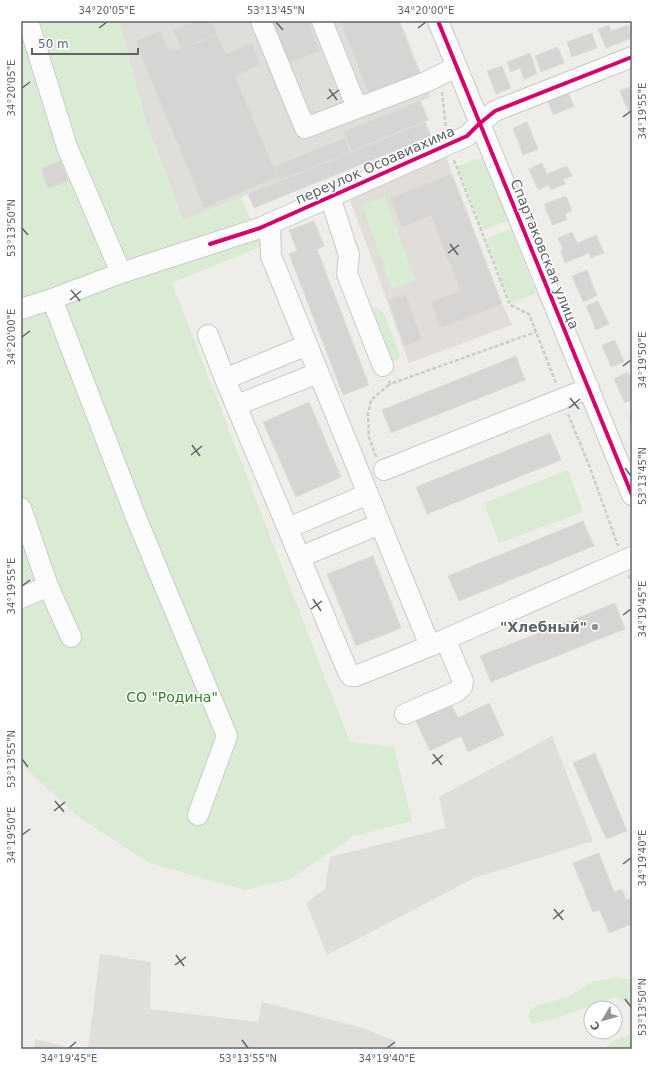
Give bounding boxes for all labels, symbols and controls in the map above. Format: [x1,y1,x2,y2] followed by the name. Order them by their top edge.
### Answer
[79,5,135,16] text: 34°20'05"E
[247,5,305,16] text: 53°13'45"N
[398,5,454,16] text: 34°20'00"E
[32,30,138,56] scale bar
[38,37,69,51] text: 50 m
[6,60,17,116] text: 34°20'05"E
[637,83,648,139] text: 34°19'55"E
[293,123,457,207] street label: переулок Осоавиахима
[508,177,582,331] street label: Спартаковская улица
[6,199,17,257] text: 53°13'50"N
[6,309,17,365] text: 34°20'00"E
[637,332,648,388] text: 34°19'50"E
[637,447,648,505] text: 53°13'45"N
[6,558,17,614] text: 34°19'55"E
[637,581,648,637] text: 34°19'45"E
[500,619,587,635] place label: "Хлебный"
[590,622,600,632] marker: "Хлебный"
[126,689,218,705] park label: СО "Родина"
[6,730,17,788] text: 53°13'55"N
[6,807,17,863] text: 34°19'50"E
[637,830,648,886] text: 34°19'40"E
[637,978,648,1036] text: 53°13'50"N
[583,1000,623,1040] north arrow
[588,1019,603,1033] text: С
[41,1053,97,1064] text: 34°19'45"E
[219,1053,277,1064] text: 53°13'55"N
[359,1053,415,1064] text: 34°19'40"E

